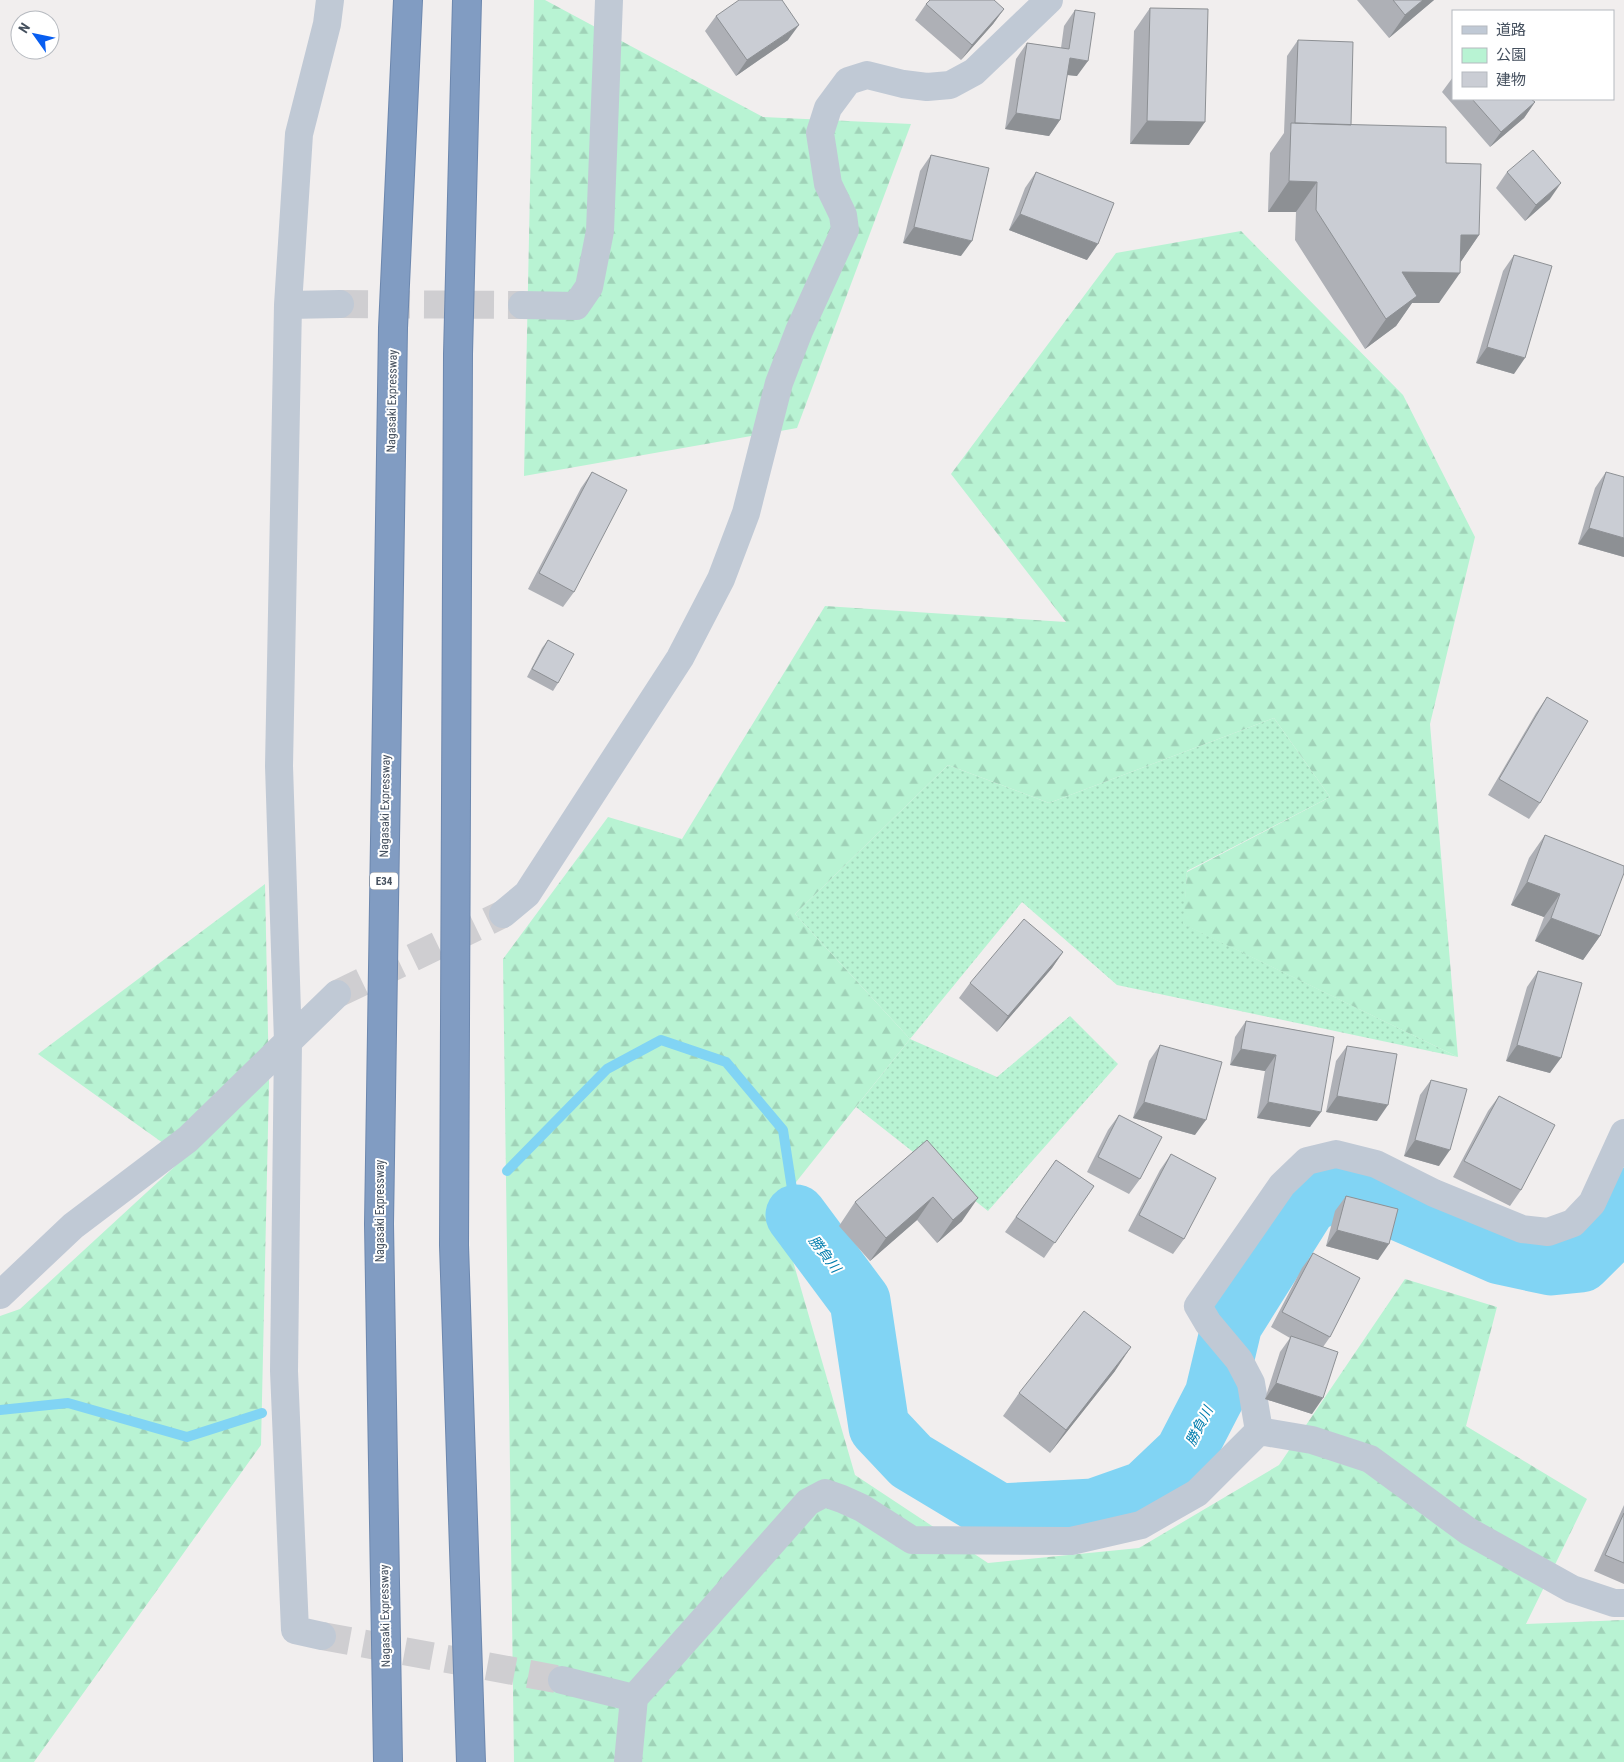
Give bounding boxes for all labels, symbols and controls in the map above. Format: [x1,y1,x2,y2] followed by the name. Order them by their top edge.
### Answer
[10,10,60,60] north arrow
[1452,10,1614,100] legend
[15,20,33,36] text: N
[1496,21,1526,39] text: 道路
[1496,46,1526,64] text: 公園
[1496,71,1526,89] text: 建物
[384,350,400,452] street label: Nagasaki Expressway
[377,755,393,857] street label: Nagasaki Expressway
[370,872,398,889] road number: E34
[373,1160,387,1262] street label: Nagasaki Expressway
[806,1232,845,1277] water label: 勝負川
[1182,1402,1217,1448] water label: 勝負川
[377,1565,393,1667] street label: Nagasaki Expressway

